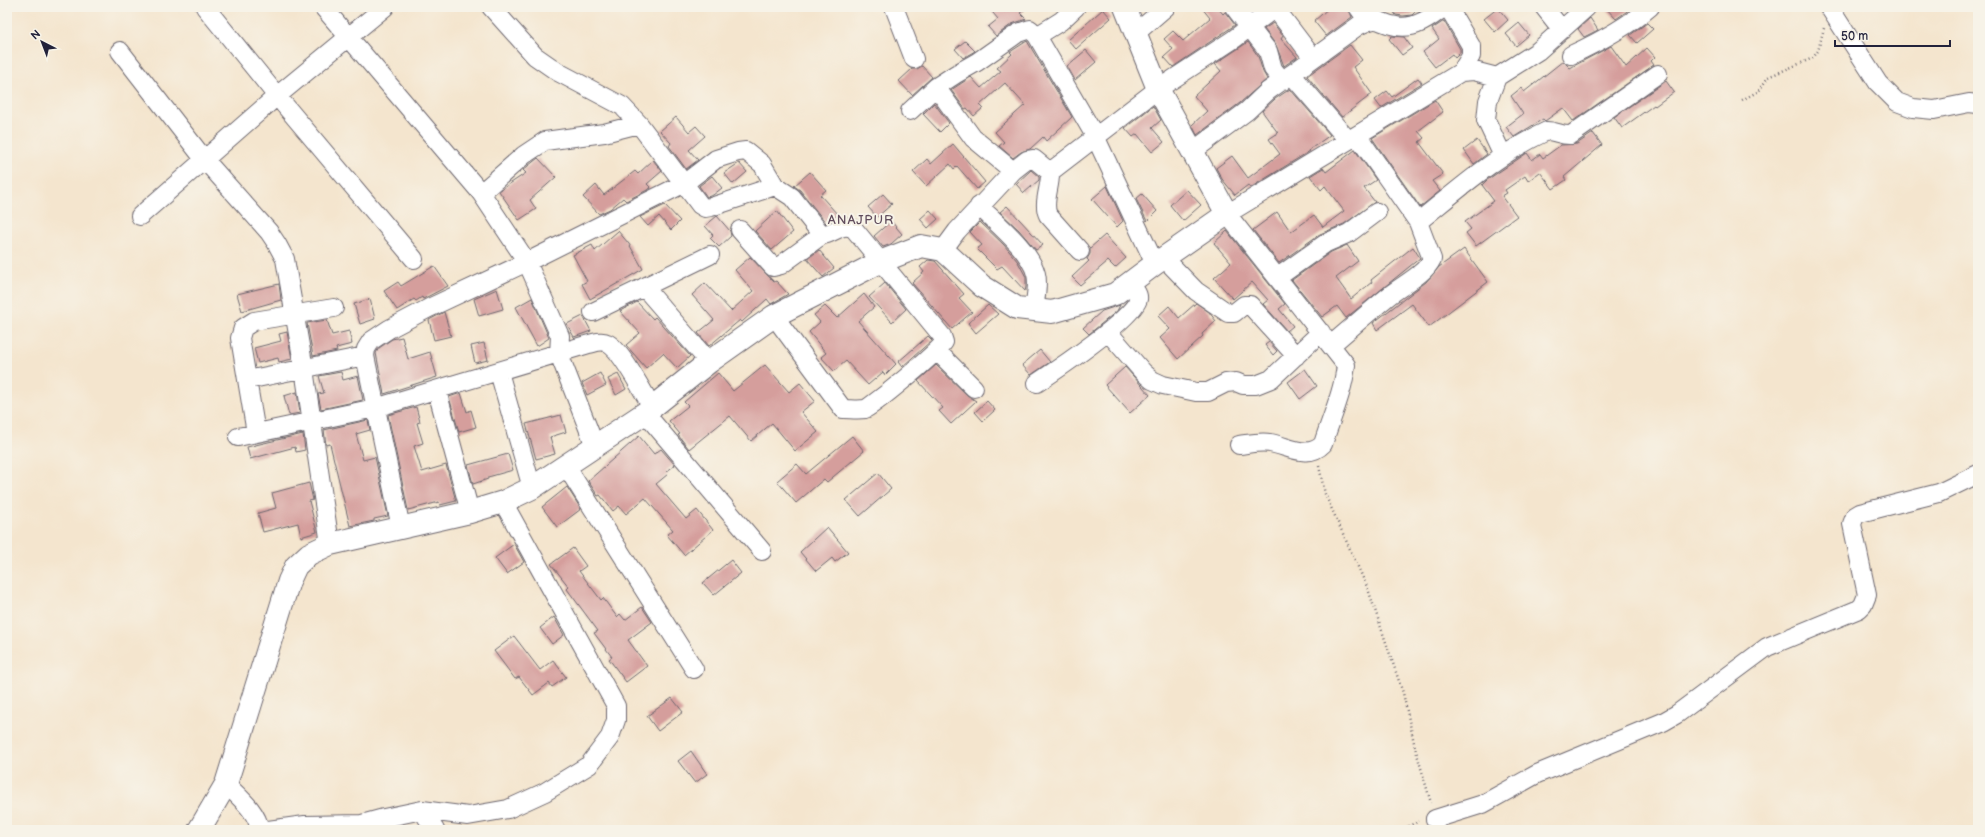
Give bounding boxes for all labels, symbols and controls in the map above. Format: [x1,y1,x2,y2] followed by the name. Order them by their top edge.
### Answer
[22,22,62,62] north arrow
[1835,22,1950,48] scale bar
[28,27,43,43] text: N
[1841,29,1868,44] text: 50 m
[828,212,894,228] district label: ANAJPUR

